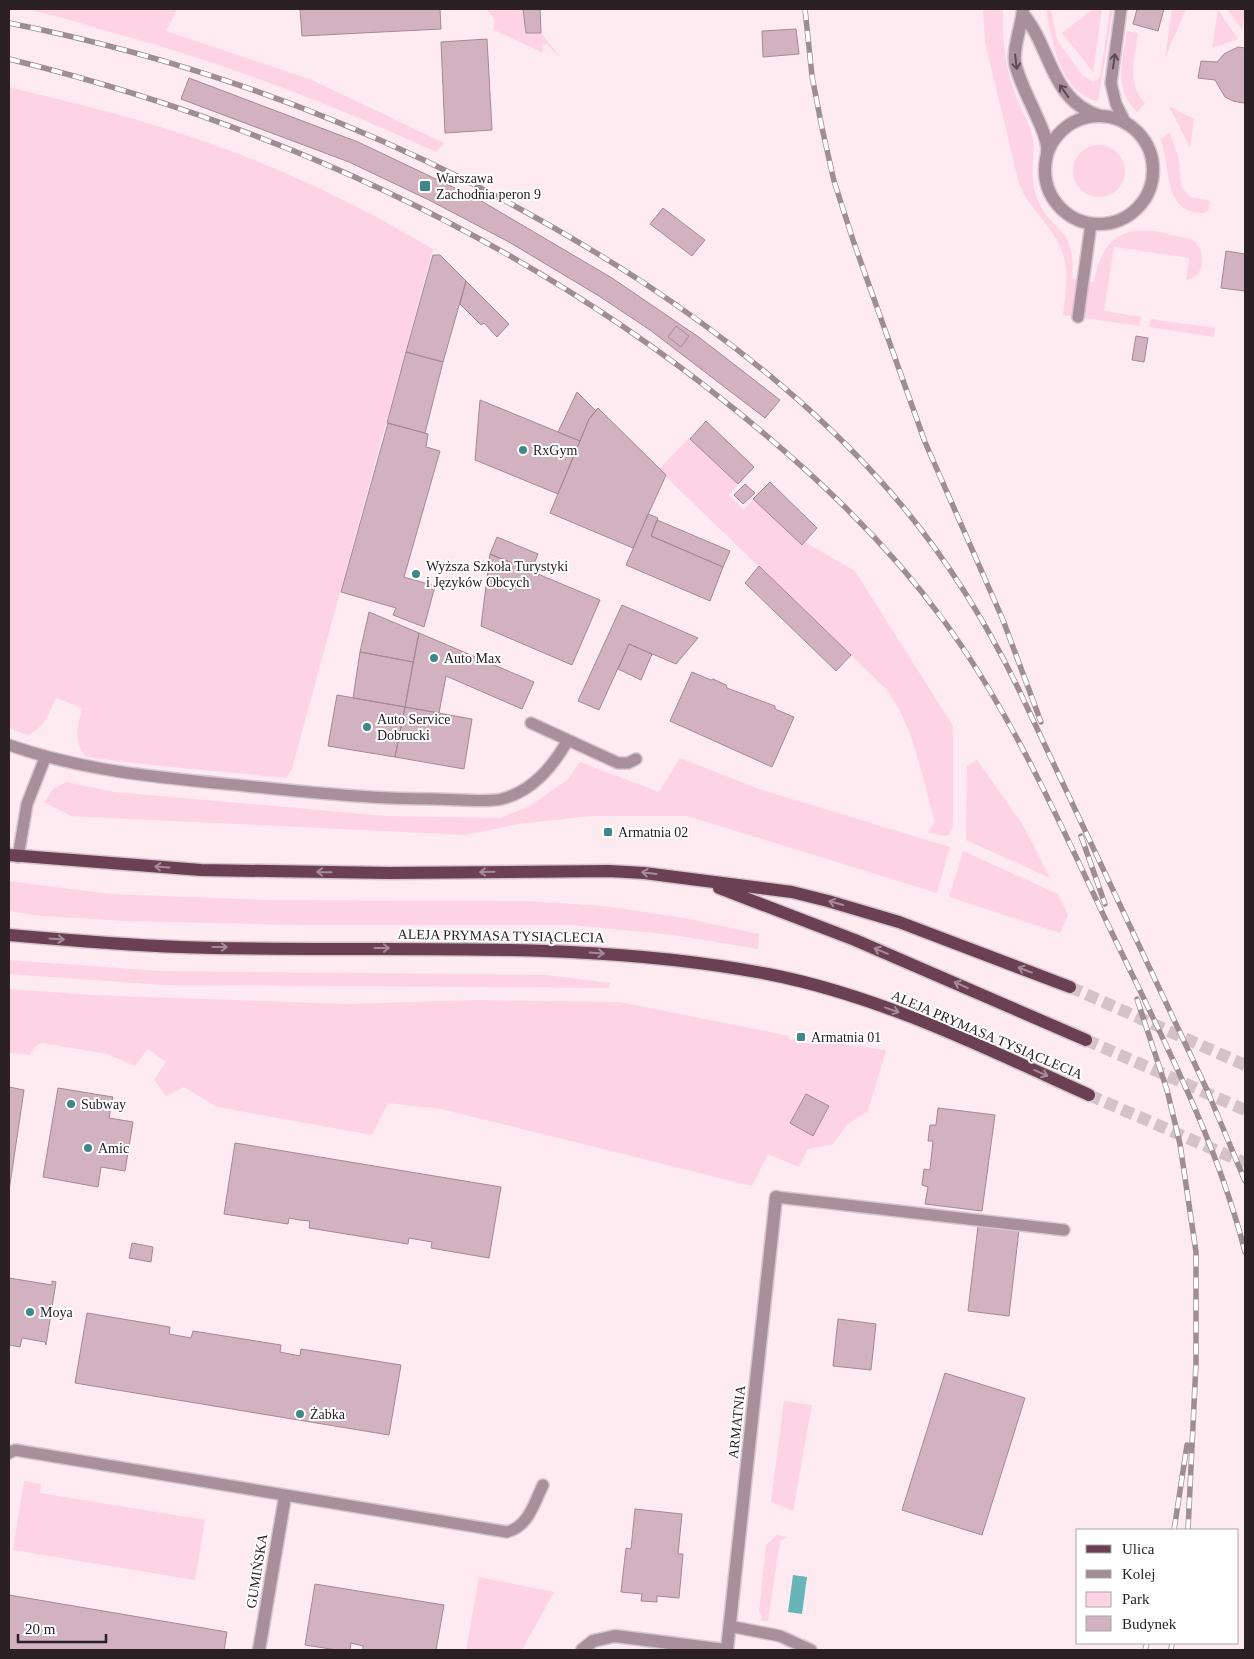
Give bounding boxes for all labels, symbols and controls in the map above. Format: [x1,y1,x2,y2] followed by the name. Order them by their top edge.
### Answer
[1011,53,1021,69] one-way arrow
[1109,53,1119,69] one-way arrow
[1059,84,1069,98] one-way arrow
[436,171,541,202] place label: Warszawa Zachodnia peron 9
[418,179,432,193] marker: Warszawa Zachodnia peron 9
[533,443,577,458] place label: RxGym
[517,444,529,456] marker: RxGym
[426,559,568,590] place label: Wyższa Szkoła Turystyki i Języków Obcych
[410,568,422,580] marker: Wyższa Szkoła Turystyki i Języków Obcych
[444,651,501,666] place label: Auto Max
[428,652,440,664] marker: Auto Max
[377,712,450,743] place label: Auto Service Dobrucki
[361,721,373,733] marker: Auto Service Dobrucki
[618,825,688,840] place label: Armatnia 02
[602,826,614,838] marker: Armatnia 02
[154,862,170,872] one-way arrow
[317,867,333,877] one-way arrow
[479,867,496,877] one-way arrow
[642,868,658,878] one-way arrow
[828,898,844,908] one-way arrow
[398,927,605,945] street label: ALEJA PRYMASA TYSIĄCLECIA
[49,935,65,944] one-way arrow
[211,942,227,952] one-way arrow
[374,943,390,953] one-way arrow
[873,945,888,954] one-way arrow
[589,948,605,957] one-way arrow
[1018,965,1033,974] one-way arrow
[954,980,969,990] one-way arrow
[889,988,1086,1083] street label: ALEJA PRYMASA TYSIĄCLECIA
[883,1006,899,1015] one-way arrow
[811,1030,881,1045] place label: Armatnia 01
[795,1031,807,1043] marker: Armatnia 01
[1033,1069,1048,1079] one-way arrow
[81,1097,126,1112] place label: Subway
[65,1098,77,1110] marker: Subway
[98,1141,129,1156] place label: Amic
[82,1142,94,1154] marker: Amic
[40,1305,73,1320] place label: Moya
[24,1306,36,1318] marker: Moya
[726,1384,748,1460] street label: ARMATNIA
[310,1407,346,1422] place label: Żabka
[294,1408,306,1420] marker: Żabka
[1076,1529,1239,1644] legend
[243,1532,270,1609] street label: GUMIŃSKA
[1122,1541,1155,1557] text: Ulica
[1122,1566,1155,1582] text: Kolej
[1122,1591,1150,1607] text: Park
[18,1612,105,1644] scale bar
[1122,1616,1177,1632] text: Budynek
[25,1621,56,1637] text: 20 m

